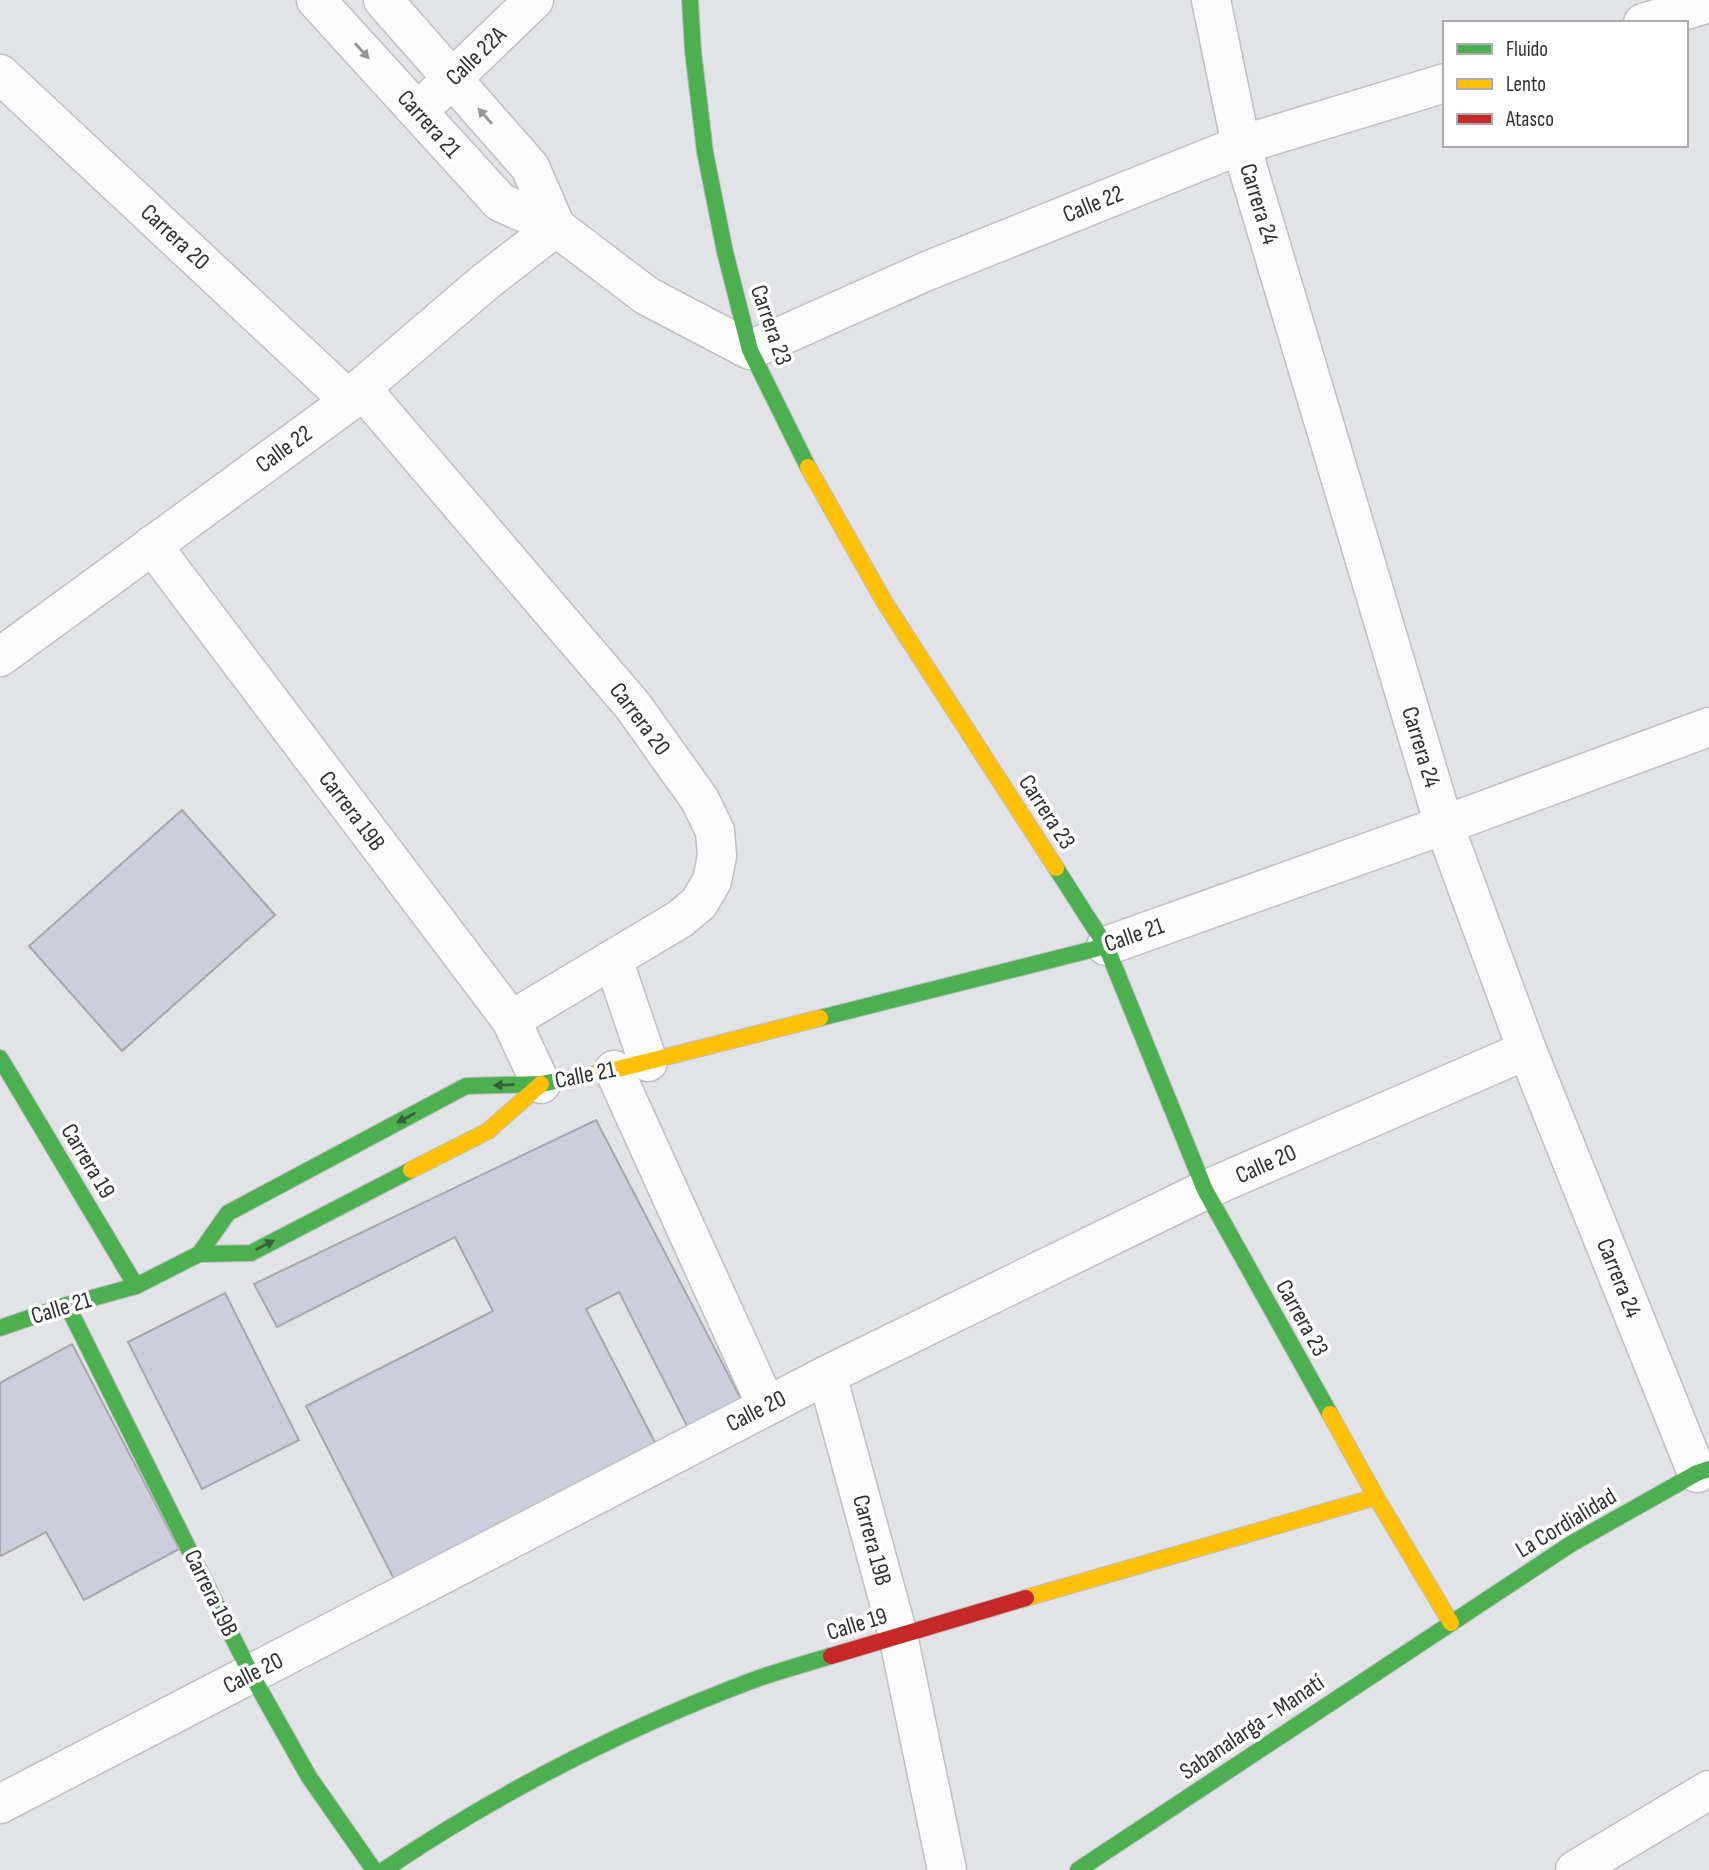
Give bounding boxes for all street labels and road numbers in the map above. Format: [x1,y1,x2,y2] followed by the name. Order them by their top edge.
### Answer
[440,20,513,92] street label: Calle 22A
[391,84,467,164] street label: Carrera 21
[1233,160,1285,248] street label: Carrera 24
[1059,179,1127,229] street label: Calle 22
[135,198,215,276] street label: Carrera 20
[744,281,798,369] street label: Carrera 23
[250,419,318,479] street label: Calle 22
[603,677,677,761] street label: Carrera 20
[1395,703,1447,791] street label: Carrera 24
[312,765,392,857] street label: Carrera 19B
[1012,769,1082,855] street label: Carrera 23
[1100,911,1168,959] street label: Calle 21
[552,1055,618,1095] street label: Calle 21
[54,1118,122,1204] street label: Carrera 19
[1231,1138,1301,1190] street label: Calle 20
[1590,1234,1648,1322] street label: Carrera 24
[1269,1275,1335,1361] street label: Carrera 23
[27,1285,95,1331] street label: Calle 21
[721,1384,791,1438] street label: Calle 20
[1510,1482,1622,1564] street label: La Cordialidad
[846,1491,898,1589] street label: Carrera 19B
[178,1545,244,1641] street label: Carrera 19B
[823,1601,891,1647] street label: Calle 19
[218,1646,288,1700] street label: Calle 20
[1174,1668,1330,1786] street label: Sabanalarga - Manatí

